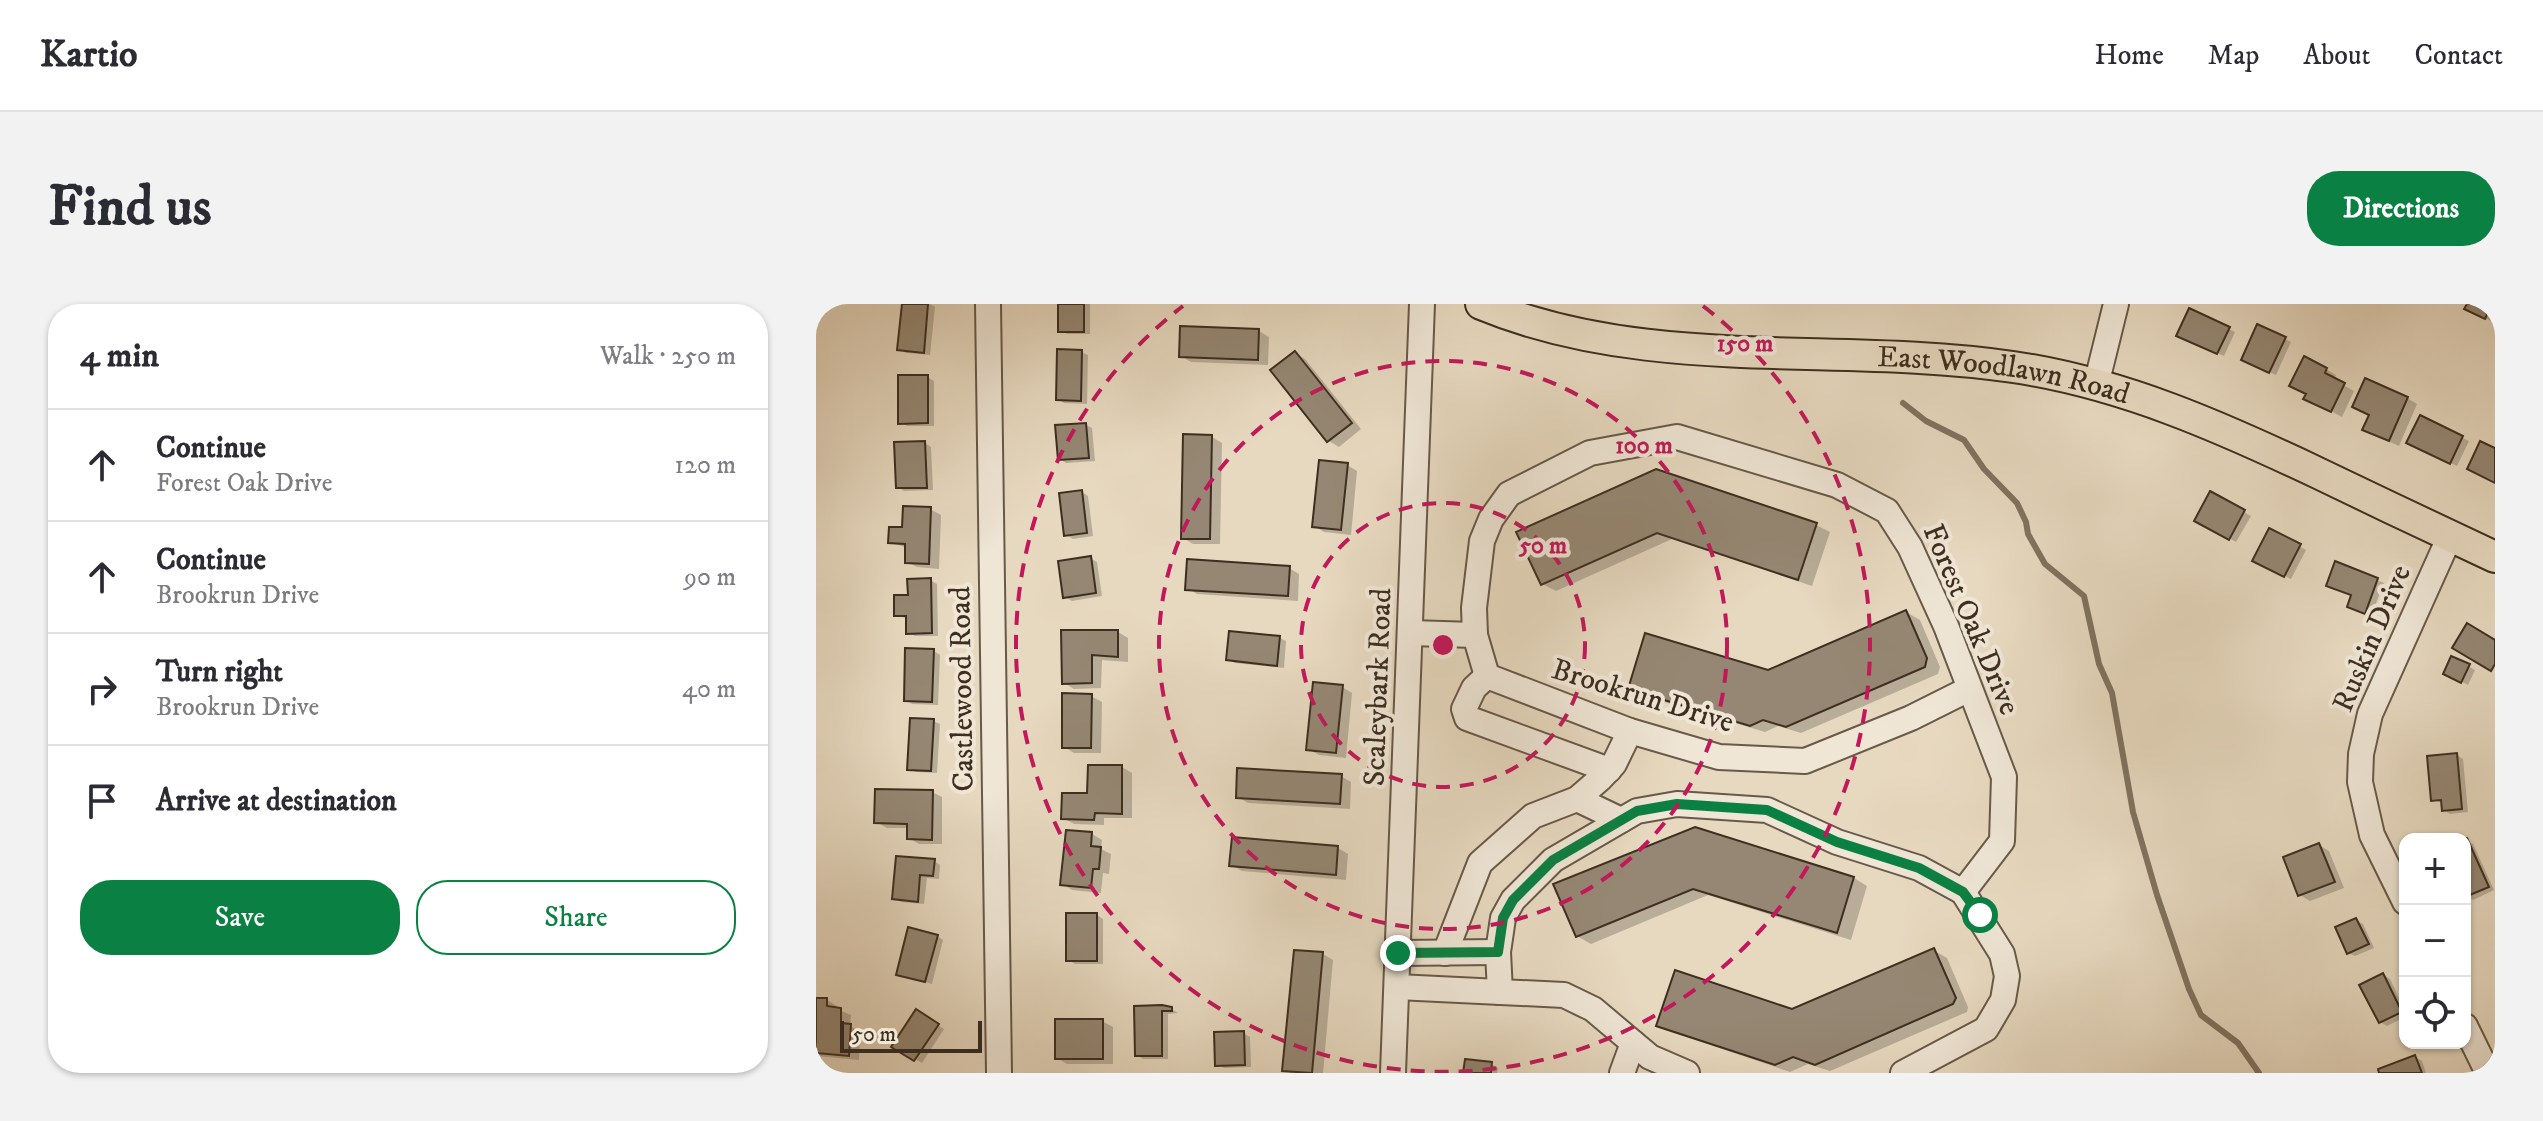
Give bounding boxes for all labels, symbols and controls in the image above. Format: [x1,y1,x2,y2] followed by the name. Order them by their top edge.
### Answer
[40,31,137,79] text: Kartio
[2095,38,2164,73] text: Home
[2208,38,2259,73] text: Map
[2303,38,2370,73] text: About
[2414,38,2503,73] text: Contact
[2307,171,2495,246] button: Directions
[48,173,212,243] text: Find us
[1717,329,1773,359] text: 150 m
[80,335,159,377] text: 4 min
[1877,339,2134,414] street label: East Woodlawn Road
[600,340,736,373] text: Walk · 250 m
[156,430,266,467] text: Continue
[1615,431,1673,461] text: 100 m
[80,443,124,487] icon: ahead
[675,449,736,482] text: 120 m
[156,467,332,500] text: Forest Oak Drive
[1914,519,2027,721] street label: Forest Oak Drive
[1518,531,1567,561] text: 50 m
[156,542,266,579] text: Continue
[80,555,124,599] icon: ahead
[2325,560,2420,718] street label: Ruskin Drive
[684,561,736,594] text: 90 m
[156,579,319,612] text: Brookrun Drive
[942,586,983,792] street label: Castlewood Road
[1357,587,1400,787] street label: Scaleybark Road
[1429,631,1457,659] centre of rings
[1547,651,1738,742] street label: Brookrun Drive
[156,654,283,691] text: Turn right
[80,667,124,711] icon: right
[682,673,736,706] text: 40 m
[156,691,319,724] text: Brookrun Drive
[80,779,124,823] icon: arrive
[156,783,397,820] text: Arrive at destination
[2399,833,2471,1049] map controls
[2399,833,2471,905] button: +
[80,880,400,955] button: Save
[416,880,736,955] button: Share
[1962,897,1998,933] route start
[2399,905,2471,977] button: −
[1380,935,1416,971] route end
[2399,977,2471,1049] button: locate
[840,1017,982,1053] scale bar
[852,1021,896,1048] text: 50 m

